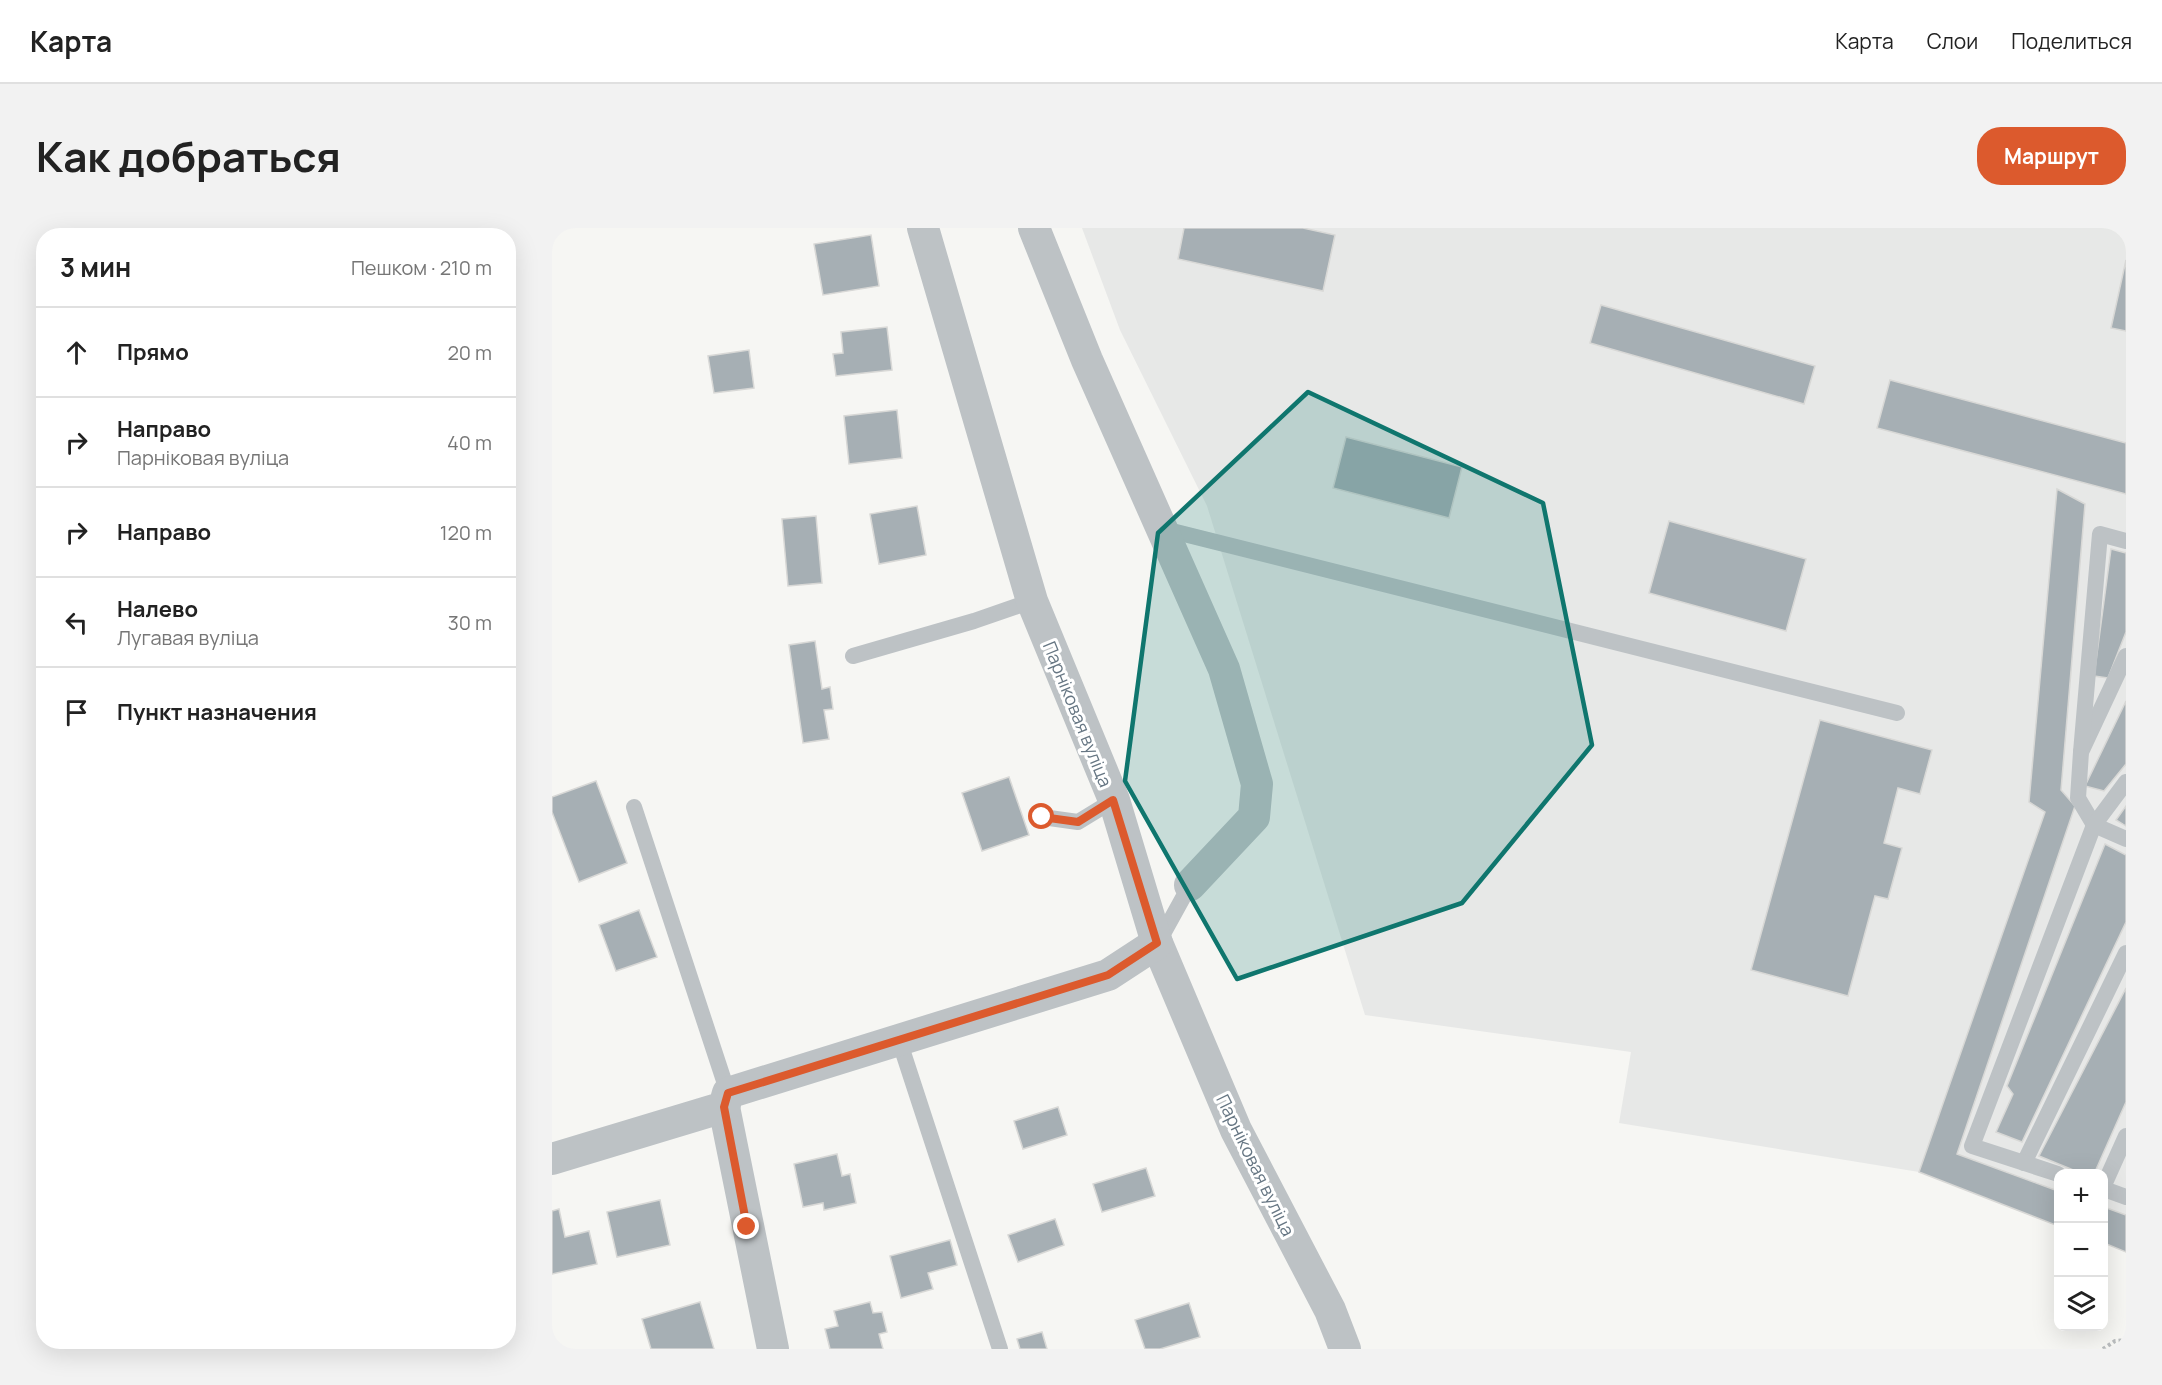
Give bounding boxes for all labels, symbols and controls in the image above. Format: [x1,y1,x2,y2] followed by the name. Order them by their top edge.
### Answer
[30,22,112,60] text: Карта
[1835,27,1894,55] text: Карта
[1927,27,1978,55] text: Слои
[2011,27,2132,55] text: Поделиться
[36,127,341,185] text: Как добраться
[1977,127,2126,185] button: Маршрут
[60,249,131,285] text: 3 мин
[351,254,492,281] text: Пешком · 210 m
[60,336,93,369] icon: ahead
[117,337,189,367] text: Прямо
[447,339,492,366] text: 20 m
[117,414,211,444] text: Направо
[60,426,93,459] icon: right
[447,429,492,456] text: 40 m
[117,444,289,471] text: Парніковая вуліца
[60,516,93,549] icon: right
[117,517,211,547] text: Направо
[440,519,492,546] text: 120 m
[117,594,198,624] text: Налево
[60,606,93,639] icon: left
[448,609,492,636] text: 30 m
[117,624,259,651] text: Лугавая вуліца
[1038,638,1118,790] street label: Парніковая вуліца
[60,696,93,729] icon: arrive
[117,697,317,727] text: Пункт назначения
[1028,803,1054,829] route start
[1211,1090,1301,1240] street label: Парніковая вуліца
[2054,1169,2108,1331] map controls
[2054,1169,2108,1223] button: +
[733,1213,759,1239] route end
[2054,1223,2108,1277] button: −
[2054,1277,2108,1331] button: layers

